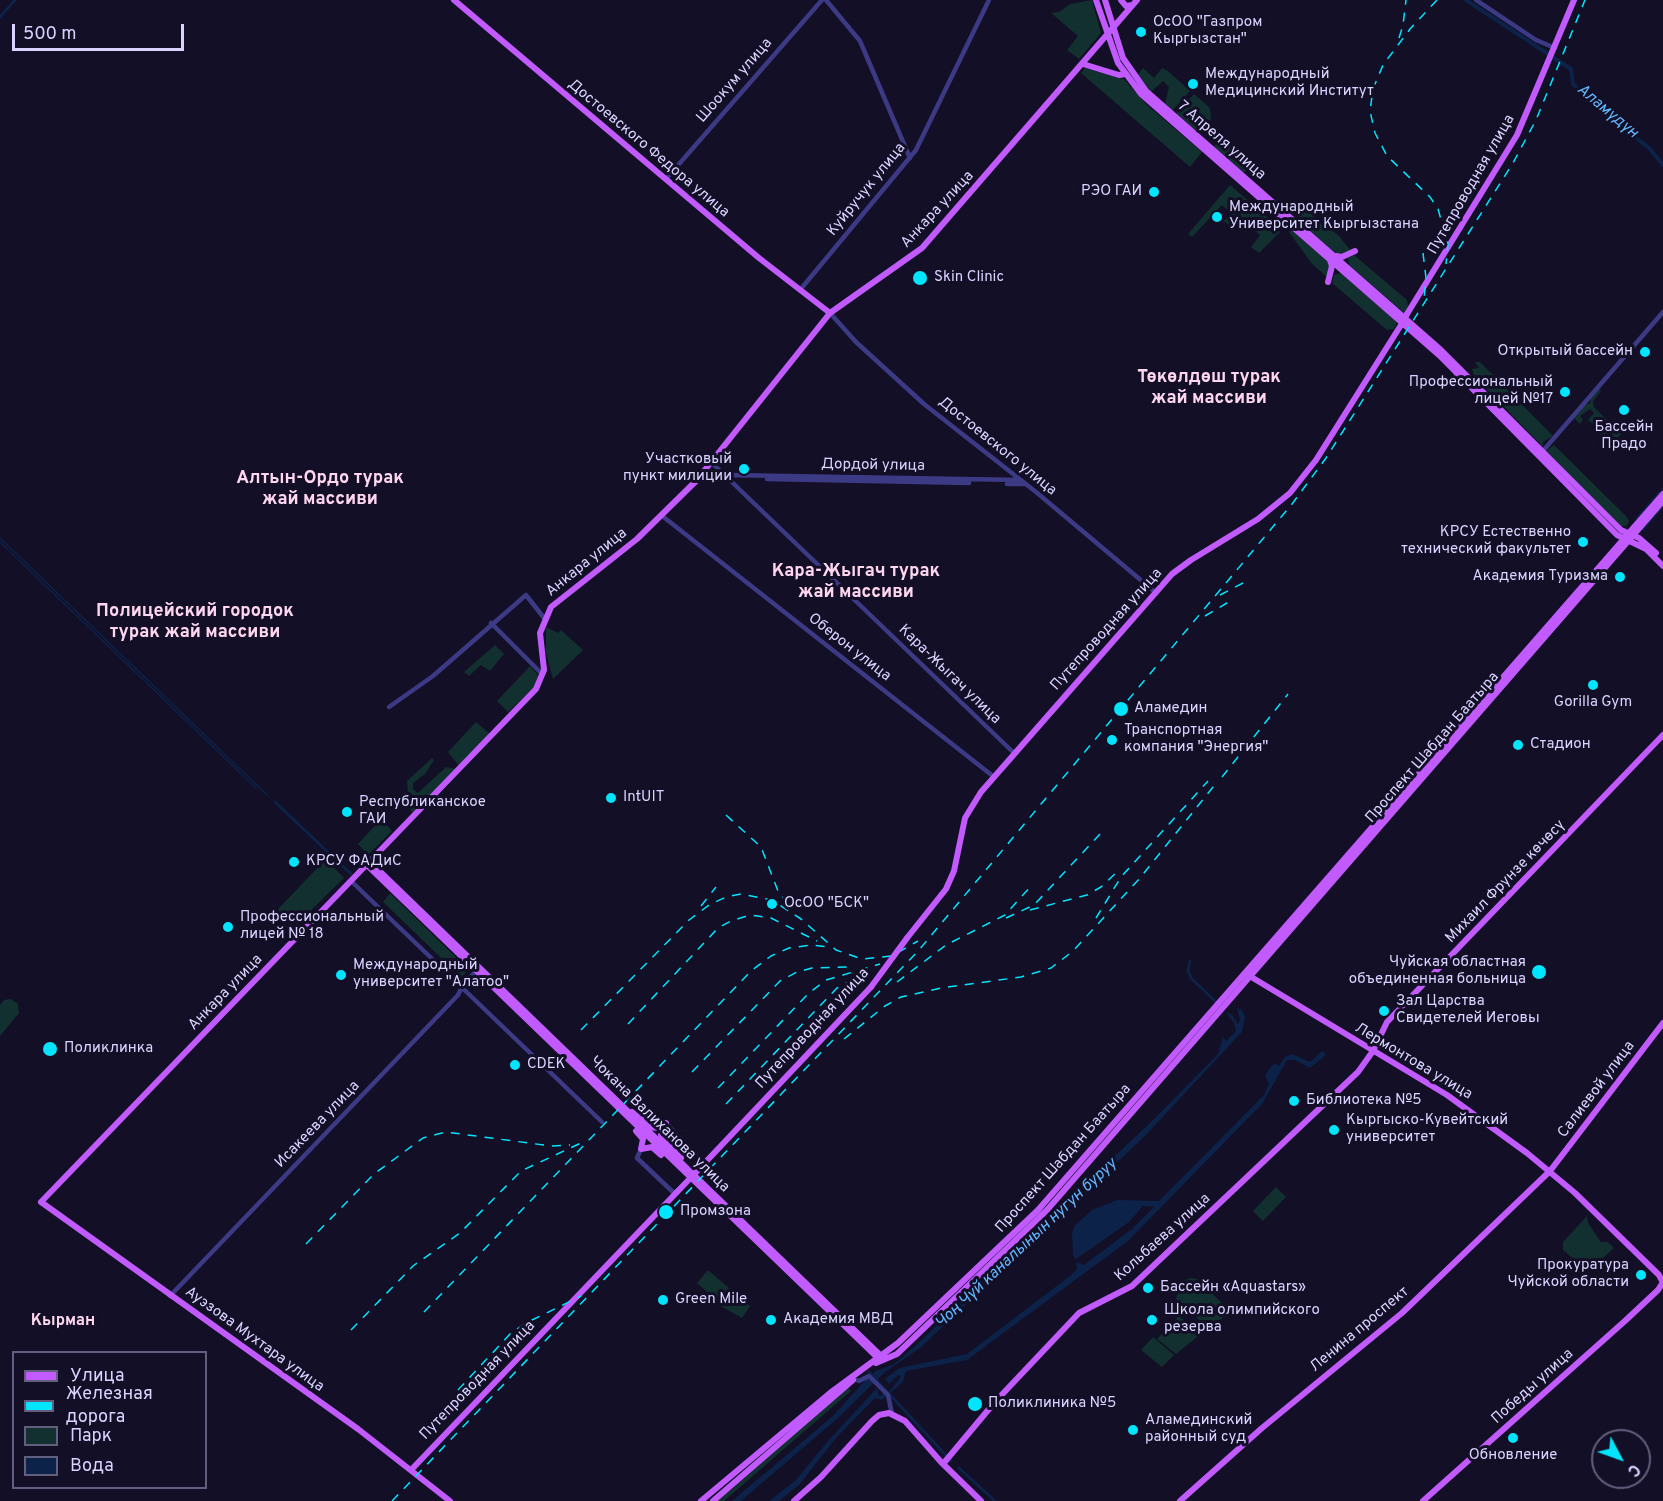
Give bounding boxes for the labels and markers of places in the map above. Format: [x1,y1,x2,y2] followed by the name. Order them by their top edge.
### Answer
[1153,14,1262,49] place label: ОсОО "Газпром Кыргызстан"
[1134,25,1148,39] marker: ОсОО "Газпром Кыргызстан"
[1205,66,1374,101] place label: Международный Медицинский Институт
[1186,77,1200,91] marker: Международный Медицинский Институт
[1081,183,1142,201] place label: РЭО ГАИ
[1147,185,1161,199] marker: РЭО ГАИ
[1229,199,1419,234] place label: Международный Университет Кыргызстана
[1210,210,1224,224] marker: Международный Университет Кыргызстана
[911,269,929,287] marker: Skin Clinic
[934,269,1004,287] place label: Skin Clinic
[1497,343,1633,361] place label: Открытый бассейн
[1638,345,1652,359] marker: Открытый бассейн
[1409,374,1553,409] place label: Профессиональный лицей №17
[1558,385,1572,399] marker: Профессиональный лицей №17
[1617,403,1631,417] marker: Бассейн Прадо
[1595,419,1653,454] place label: Бассейн Прадо
[623,451,732,486] place label: Участковый пункт милиции
[737,462,751,476] marker: Участковый пункт милиции
[1401,524,1571,559] place label: КРСУ Естественно технический факультет
[1576,535,1590,549] marker: КРСУ Естественно технический факультет
[1473,568,1608,586] place label: Академия Туризма
[1613,570,1627,584] marker: Академия Туризма
[1586,678,1600,692] marker: Gorilla Gym
[1554,694,1632,712] place label: Gorilla Gym
[1112,700,1130,718] marker: Аламедин
[1134,700,1208,718] place label: Аламедин
[1124,722,1268,757] place label: Транспортная компания "Энергия"
[1105,733,1119,747] marker: Транспортная компания "Энергия"
[1530,736,1591,754] place label: Стадион
[1511,738,1525,752] marker: Стадион
[623,789,664,807] place label: IntUIT
[604,791,618,805] marker: IntUIT
[359,794,486,829] place label: Республиканское ГАИ
[340,805,354,819] marker: Республиканское ГАИ
[306,853,402,871] place label: КРСУ ФАДиС
[287,855,301,869] marker: КРСУ ФАДиС
[784,895,869,913] place label: ОсОО "БСК"
[765,897,779,911] marker: ОсОО "БСК"
[240,909,384,944] place label: Профессиональный лицей № 18
[221,920,235,934] marker: Профессиональный лицей № 18
[1349,954,1526,989] place label: Чуйская областная объединенная больница
[353,957,509,992] place label: Международный университет "Алатоо"
[1530,963,1548,981] marker: Чуйская областная объединенная больница
[334,968,348,982] marker: Международный университет "Алатоо"
[1396,993,1540,1028] place label: Зал Царства Свидетелей Иеговы
[1377,1004,1391,1018] marker: Зал Царства Свидетелей Иеговы
[41,1040,59,1058] marker: Поликлинка
[64,1040,153,1058] place label: Поликлинка
[527,1056,566,1074] place label: CDEK
[508,1058,522,1072] marker: CDEK
[1306,1092,1422,1110] place label: Библиотека №5
[1287,1094,1301,1108] marker: Библиотека №5
[1346,1112,1508,1147] place label: Кыргыско-Кувейтский университет
[1327,1123,1341,1137] marker: Кыргыско-Кувейтский университет
[657,1203,675,1221] marker: Промзона
[680,1203,751,1221] place label: Промзона
[1508,1257,1629,1292] place label: Прокуратура Чуйской области
[1634,1268,1648,1282] marker: Прокуратура Чуйской области
[1160,1279,1306,1297] place label: Бассейн «Aquastars»
[1141,1281,1155,1295] marker: Бассейн «Aquastars»
[675,1291,747,1309] place label: Green Mile
[656,1293,670,1307] marker: Green Mile
[1164,1302,1320,1337] place label: Школа олимпийского резерва
[783,1311,894,1329] place label: Академия МВД
[764,1313,778,1327] marker: Академия МВД
[1145,1313,1159,1327] marker: Школа олимпийского резерва
[966,1395,984,1413] marker: Поликлиника №5
[988,1395,1116,1413] place label: Поликлиника №5
[1145,1412,1252,1447] place label: Аламединский районный суд
[1126,1423,1140,1437] marker: Аламединский районный суд
[1506,1431,1520,1445] marker: Обновление
[1469,1447,1557,1465] place label: Обновление

